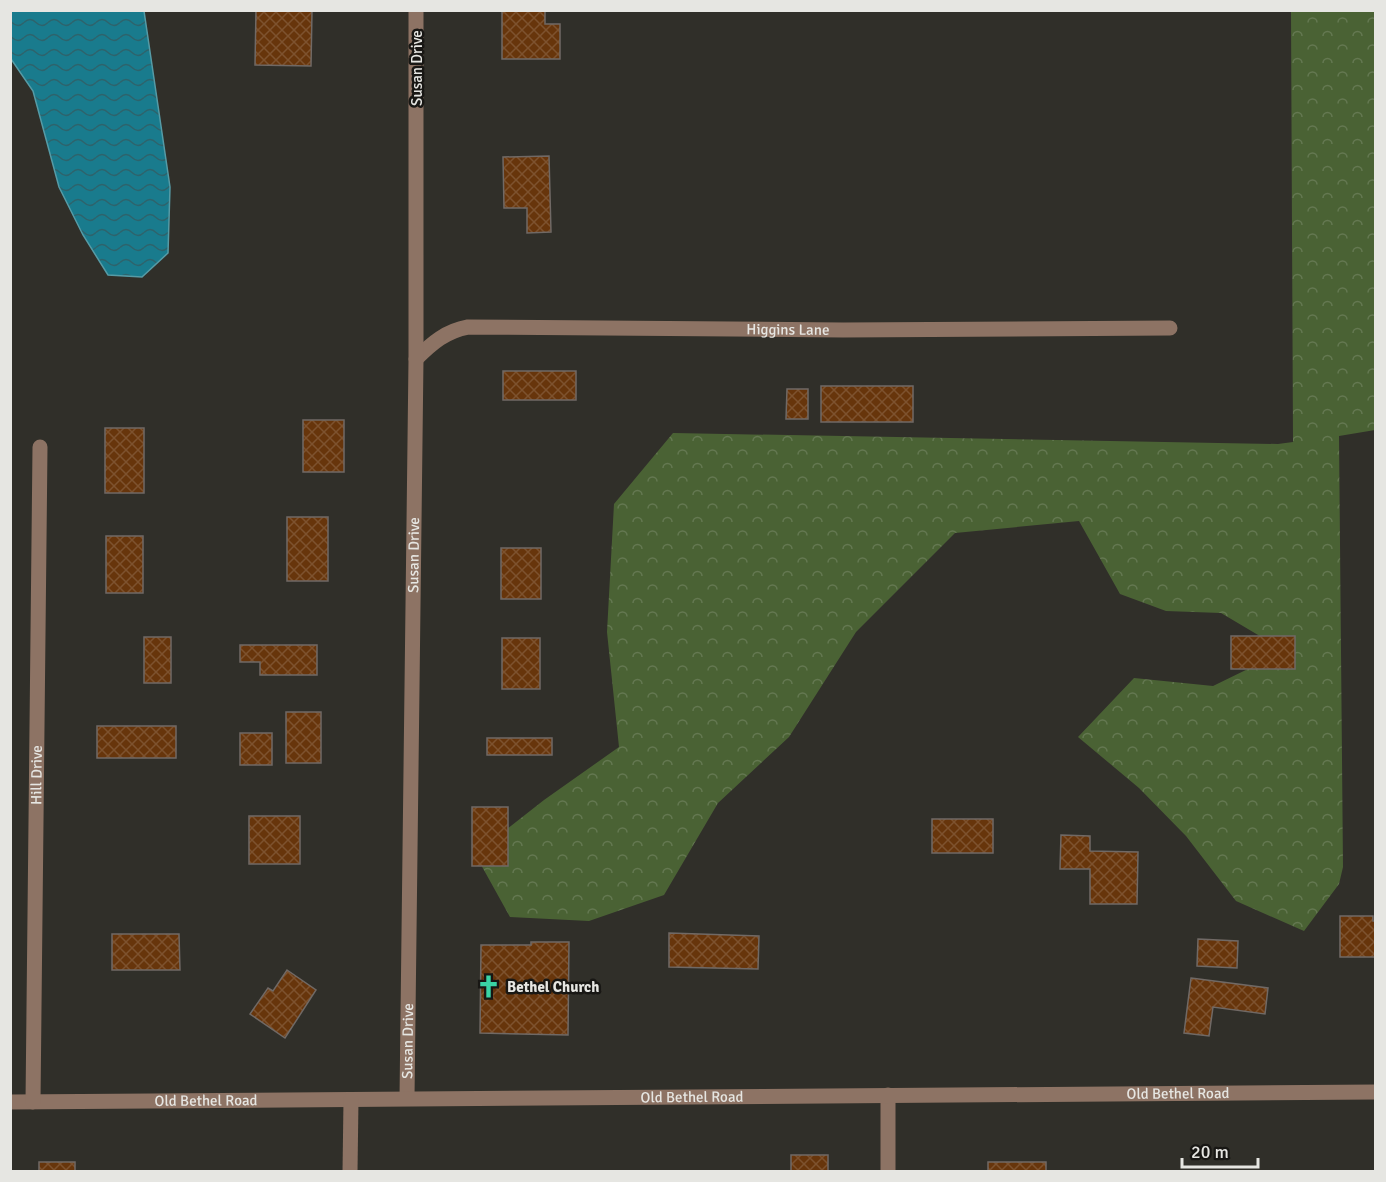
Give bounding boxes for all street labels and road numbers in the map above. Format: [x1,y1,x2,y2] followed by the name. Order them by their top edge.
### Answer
[408,30,426,106] street label: Susan Drive
[746,320,830,339] street label: Higgins Lane
[404,517,423,593] street label: Susan Drive
[27,745,46,805] street label: Hill Drive
[398,1003,417,1079] street label: Susan Drive
[1126,1084,1229,1103] street label: Old Bethel Road
[641,1088,744,1106] street label: Old Bethel Road
[155,1091,258,1110] street label: Old Bethel Road

